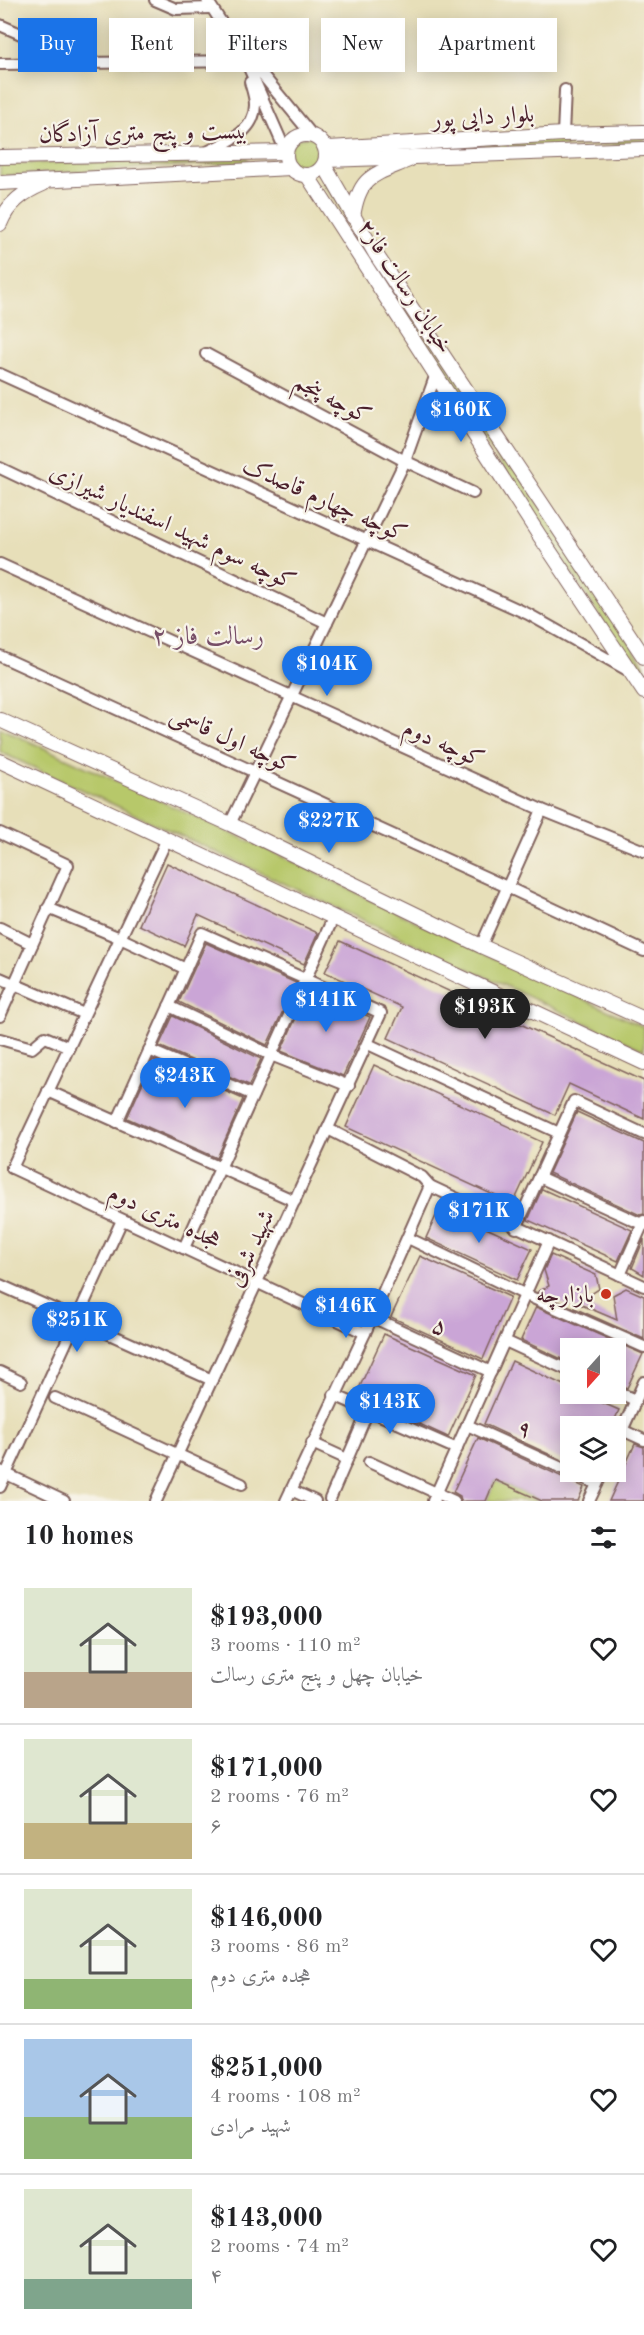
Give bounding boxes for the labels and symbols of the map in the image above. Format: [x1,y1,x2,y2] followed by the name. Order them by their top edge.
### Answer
[429,103,535,136] street label: بلوار دایی پور
[39,115,248,155] street label: بیست و پنج متری آزادگان
[352,216,456,358] street label: خیابان رسالت فاز۲
[286,369,375,437] street label: کوچه پنجم
[419,392,503,443] pin: $160K
[236,453,410,554] street label: کوچه چهارم قاصدک
[42,459,299,602] street label: کوچه سوم شهید اسفندیار شیرازی
[152,624,264,651] district label: رسالت فاز ۲
[285,646,369,697] pin: $104K
[165,702,299,782] street label: کوچه اول قاسمی
[396,716,488,780] street label: کوچه دوم
[287,803,371,854] pin: $227K
[284,982,368,1033] pin: $141K
[443,989,527,1040] pin: $193K
[143,1058,227,1109] pin: $243K
[101,1181,224,1261] street label: هجده متری دوم
[437,1193,521,1244] pin: $171K
[223,1206,282,1292] street label: شهید شرفی
[536,1284,594,1311] place label: بازارچه
[599,1287,613,1301] marker: بازارچه
[304,1288,388,1339] pin: $146K
[35,1302,119,1353] pin: $251K
[428,1314,451,1342] street label: ۵
[560,1338,626,1404] north arrow
[348,1384,432,1435] pin: $143K
[513,1416,535,1444] street label: ۹

